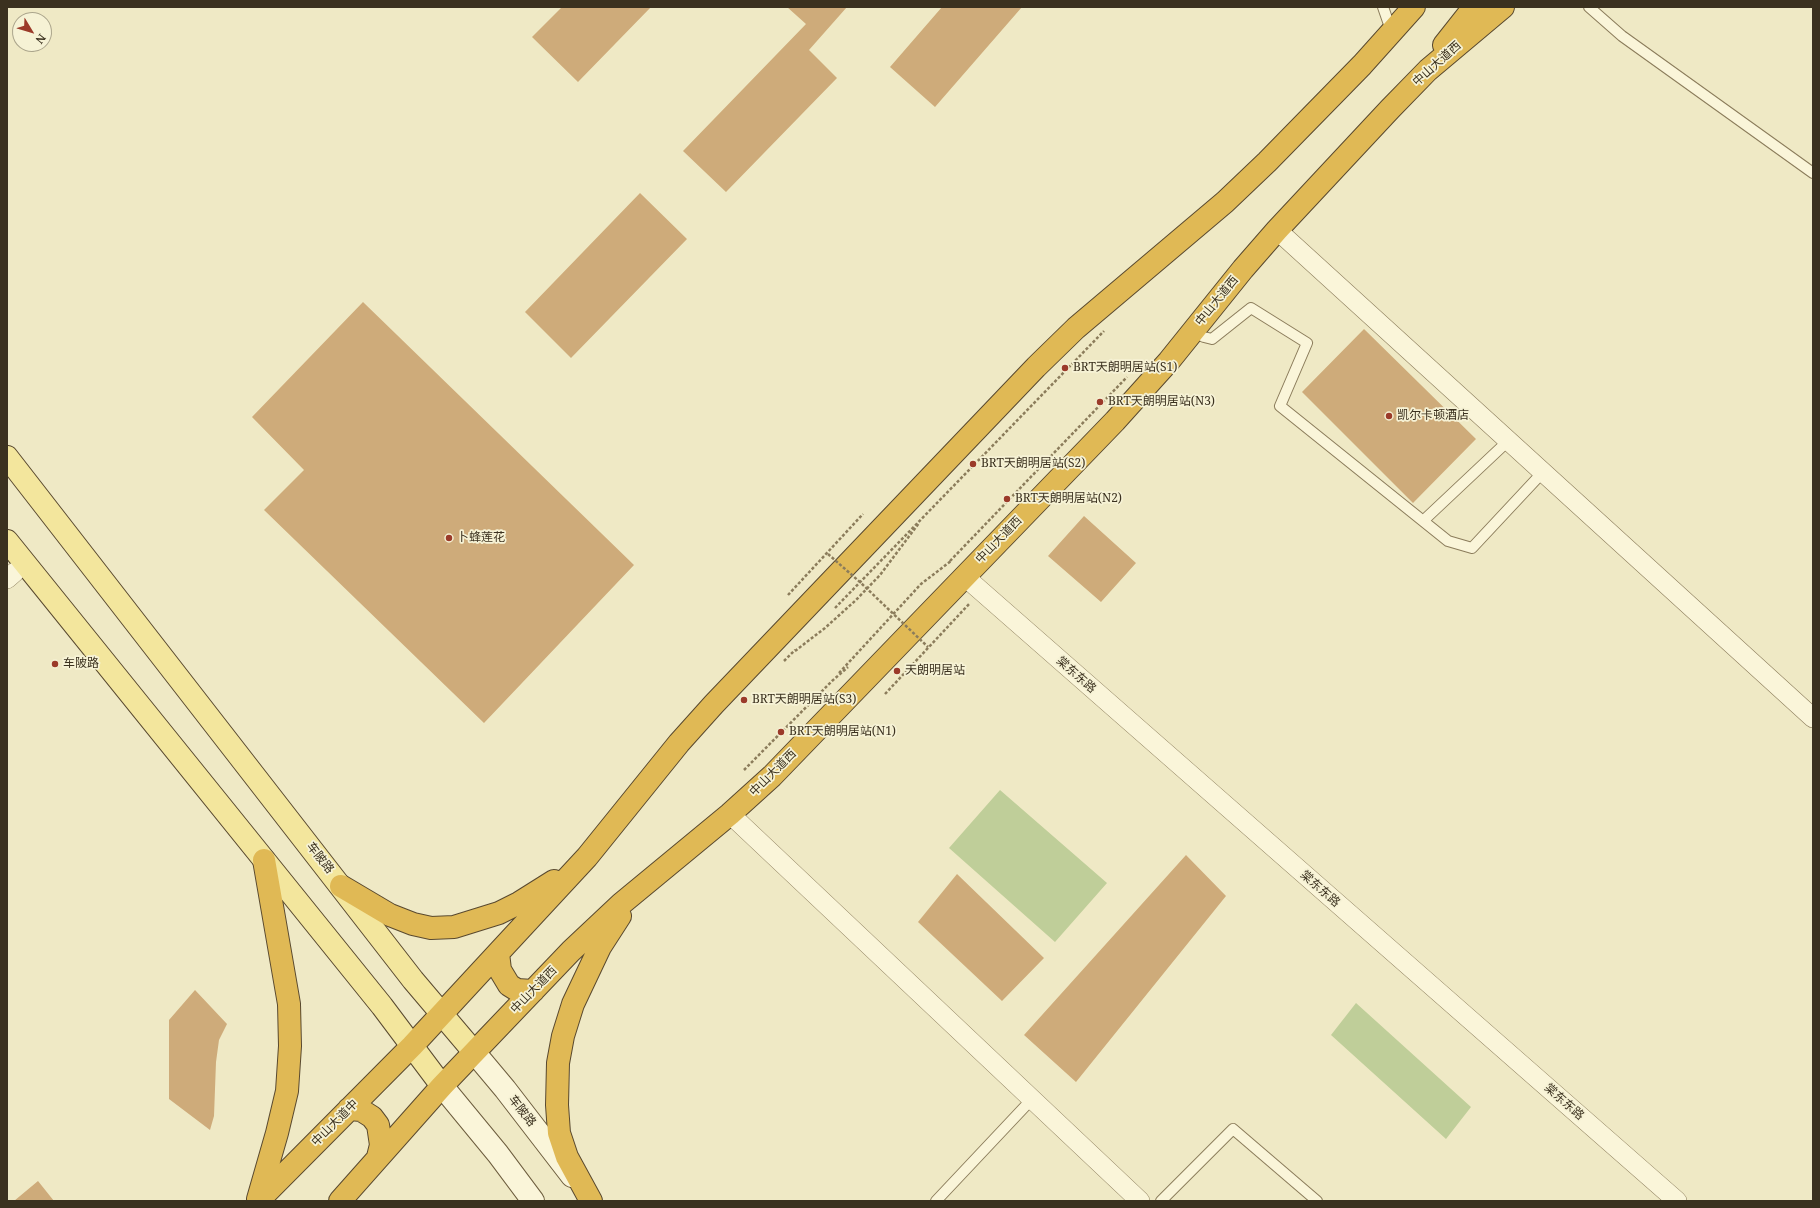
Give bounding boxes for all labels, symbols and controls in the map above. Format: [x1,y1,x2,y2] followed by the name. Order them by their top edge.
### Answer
[12,12,52,52] north arrow
[32,31,50,47] text: N
[1410,39,1464,89] street label: 中山大道西
[1193,273,1241,329] street label: 中山大道西
[1073,361,1177,375] place label: BRT天朗明居站(S1)
[1060,363,1070,373] marker: BRT天朗明居站(S1)
[1108,395,1215,409] place label: BRT天朗明居站(N3)
[1095,397,1105,407] marker: BRT天朗明居站(N3)
[1397,409,1469,423] place label: 凯尔卡顿酒店
[1384,411,1394,421] marker: 凯尔卡顿酒店
[981,457,1085,471] place label: BRT天朗明居站(S2)
[968,459,978,469] marker: BRT天朗明居站(S2)
[1015,492,1122,506] place label: BRT天朗明居站(N2)
[1002,494,1012,504] marker: BRT天朗明居站(N2)
[973,513,1025,567] street label: 中山大道西
[457,531,505,545] place label: 卜蜂莲花
[444,533,454,543] marker: 卜蜂莲花
[1053,654,1099,696] street label: 棠东东路
[63,657,99,671] place label: 车陂路
[50,659,60,669] marker: 车陂路
[905,664,965,678] place label: 天朗明居站
[892,666,902,676] marker: 天朗明居站
[752,693,856,707] place label: BRT天朗明居站(S3)
[739,695,749,705] marker: BRT天朗明居站(S3)
[789,725,896,739] place label: BRT天朗明居站(N1)
[776,727,786,737] marker: BRT天朗明居站(N1)
[747,747,799,799] street label: 中山大道西
[303,839,337,877] street label: 车陂路
[1297,868,1343,910] street label: 棠东东路
[508,963,560,1017] street label: 中山大道西
[1541,1081,1587,1123] street label: 棠东东路
[505,1092,539,1130] street label: 车陂路
[309,1097,361,1149] street label: 中山大道中

